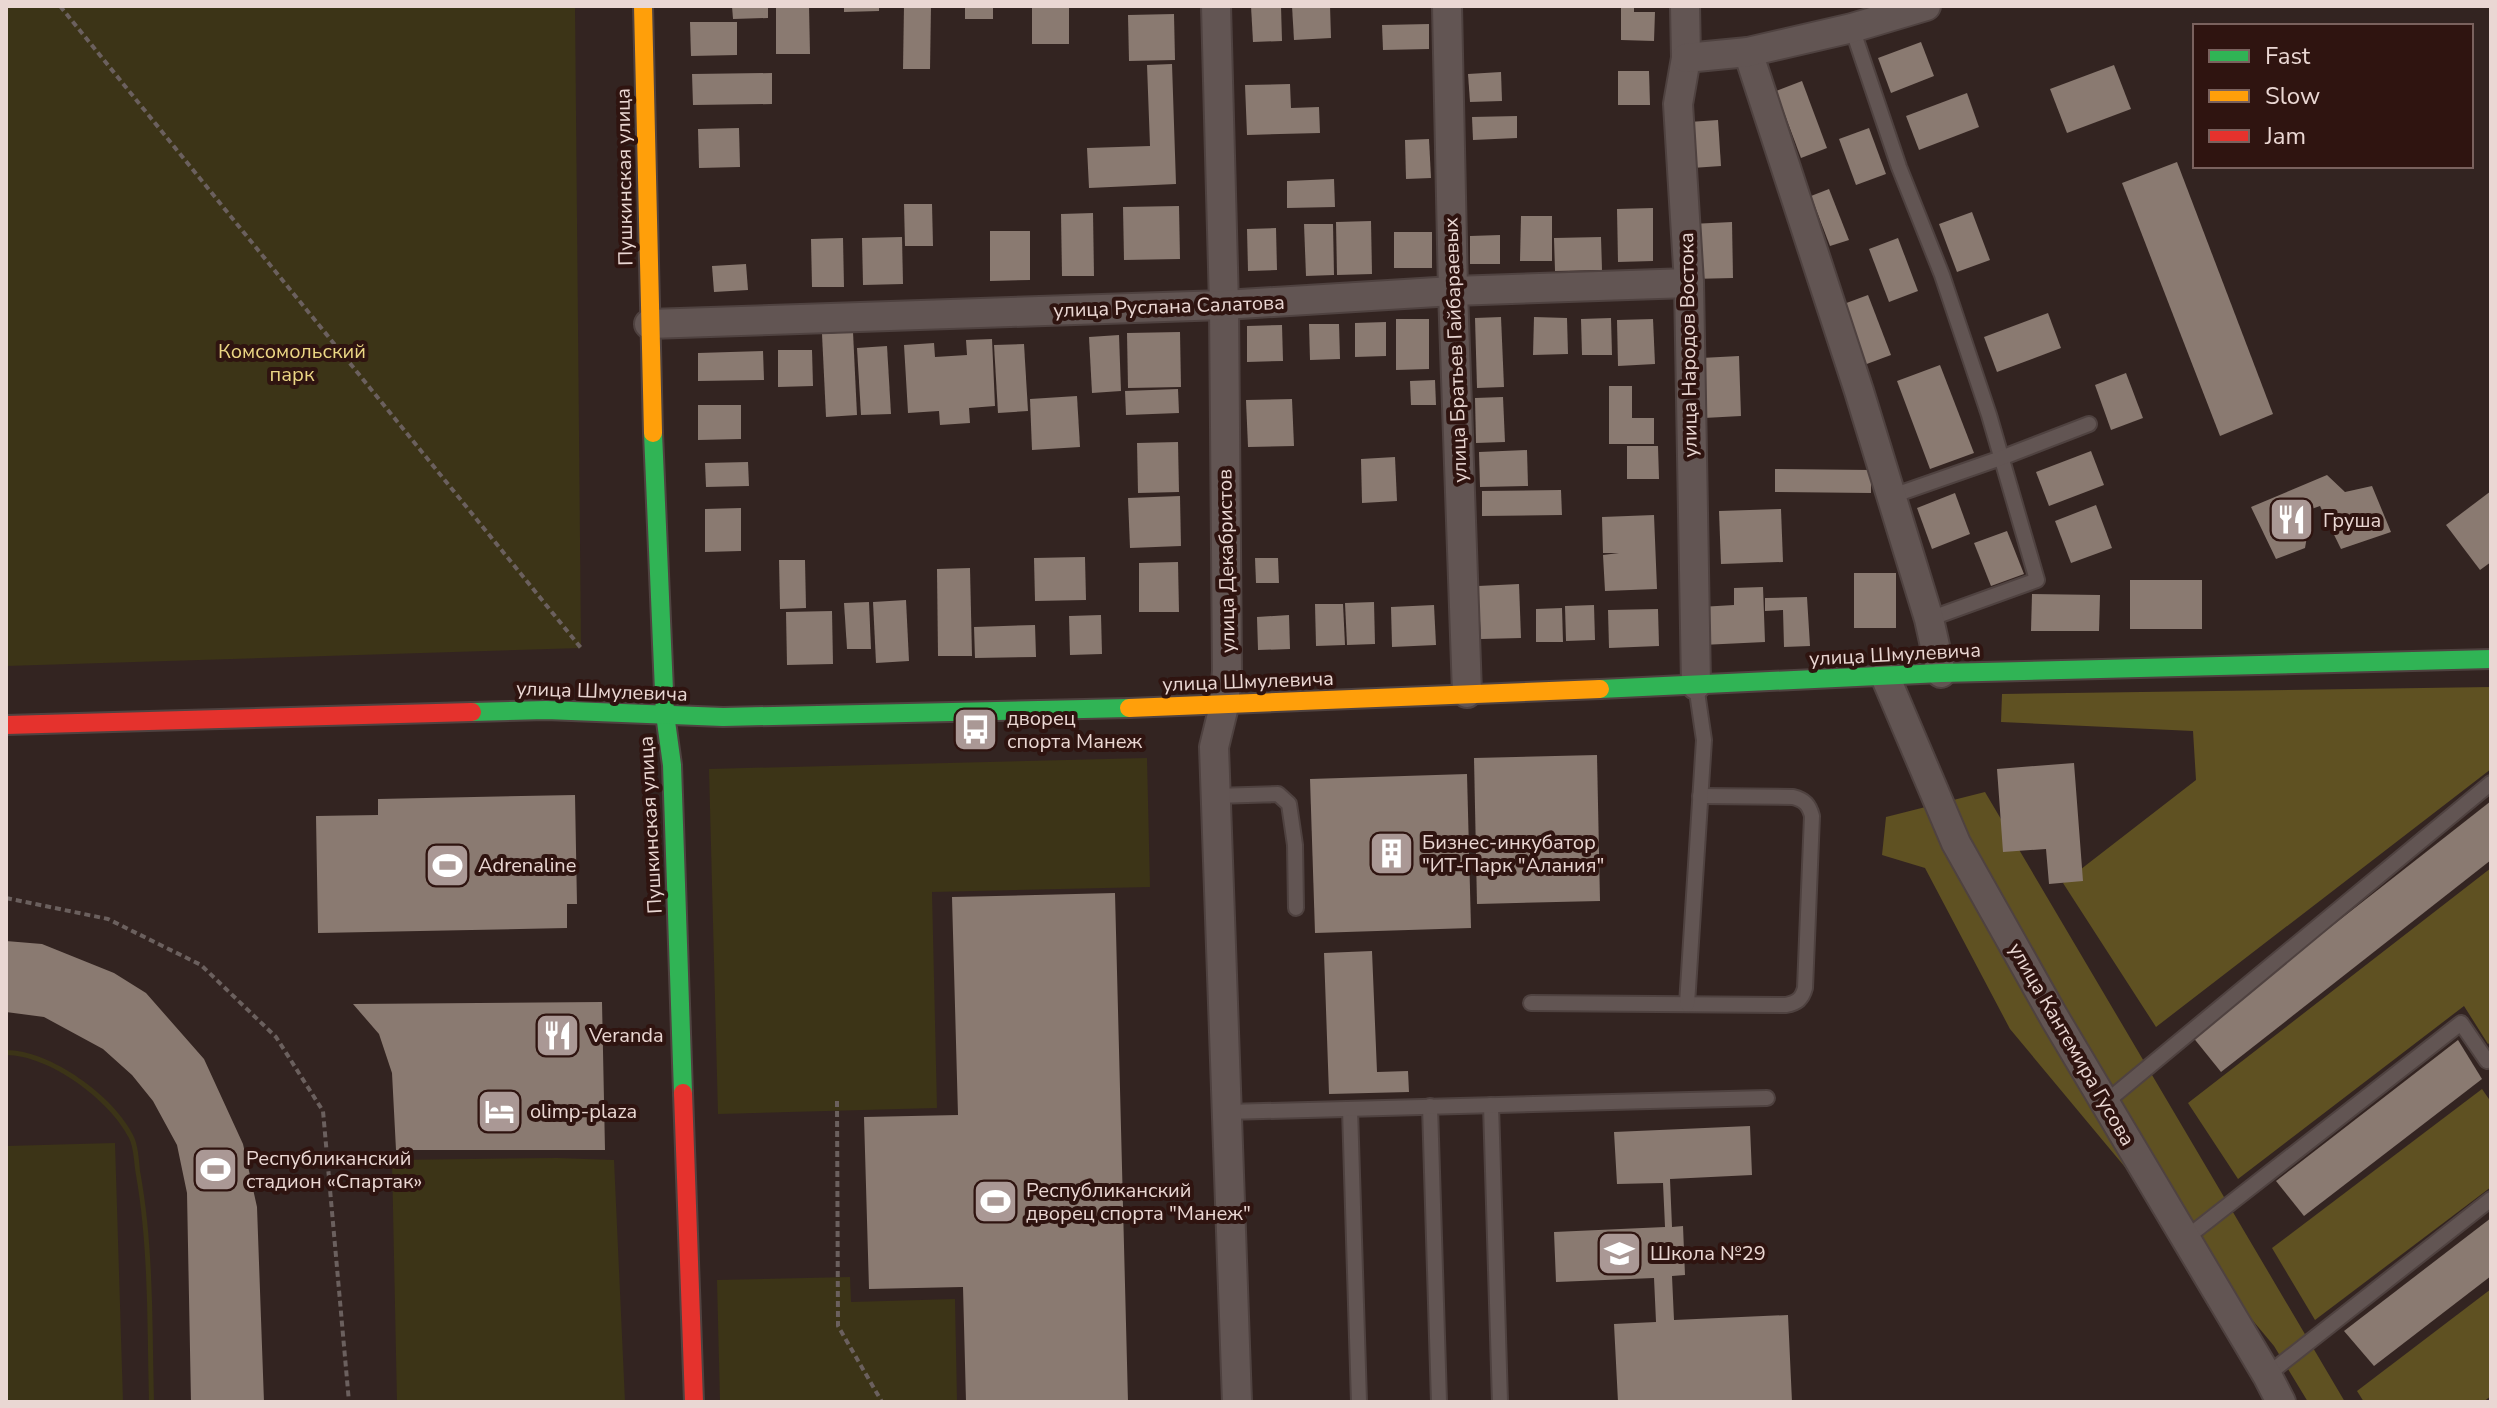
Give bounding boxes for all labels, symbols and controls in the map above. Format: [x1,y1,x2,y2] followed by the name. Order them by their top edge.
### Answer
[2193,24,2473,168] legend
[2265,40,2311,72] text: Fast
[2265,80,2320,112] text: Slow
[609,88,640,266] street label: Пушкинская улица
[2264,120,2306,152] text: Jam
[1437,216,1474,483] street label: улица Братьев Гайбараевых
[1673,232,1704,458] street label: улица Народов Востока
[1053,289,1285,324] street label: улица Руслана Салатова
[218,338,366,388] park label: Комсомольский парк
[1211,469,1242,653] street label: улица Декабристов
[2268,496,2316,544] restaurant icon: Груша
[2323,507,2381,534] place label: Груша
[1809,637,1982,672] street label: улица Шмулевича
[1162,665,1334,698] street label: улица Шмулевича
[516,675,688,708] street label: улица Шмулевича
[1007,705,1143,755] place label: дворец спорта Манеж
[952,706,1000,754] bus stop icon: дворец спорта Манеж
[632,735,669,915] street label: Пушкинская улица
[1422,829,1604,879] place label: Бизнес-инкубатор "ИТ-Парк "Алания"
[1367,830,1415,878] building icon: Бизнес-инкубатор "ИТ-Парк "Алания"
[423,841,471,889] sports icon: Adrenaline
[478,852,576,879] place label: Adrenaline
[2002,938,2141,1151] street label: улица Кантемира Гусова
[534,1011,582,1059] restaurant icon: Veranda
[588,1022,664,1049] place label: Veranda
[475,1087,523,1135] hotel icon: olimp-plaza
[530,1098,637,1125] place label: olimp-plaza
[191,1145,239,1193] sports icon: Республиканский стадион «Спартак»
[246,1145,422,1195] place label: Республиканский стадион «Спартак»
[1026,1177,1251,1227] place label: Республиканский дворец спорта "Манеж"
[971,1178,1019,1226] sports icon: Республиканский дворец спорта "Манеж"
[1595,1229,1643,1277] school or university icon: Школа №29
[1650,1240,1766,1267] place label: Школа №29

